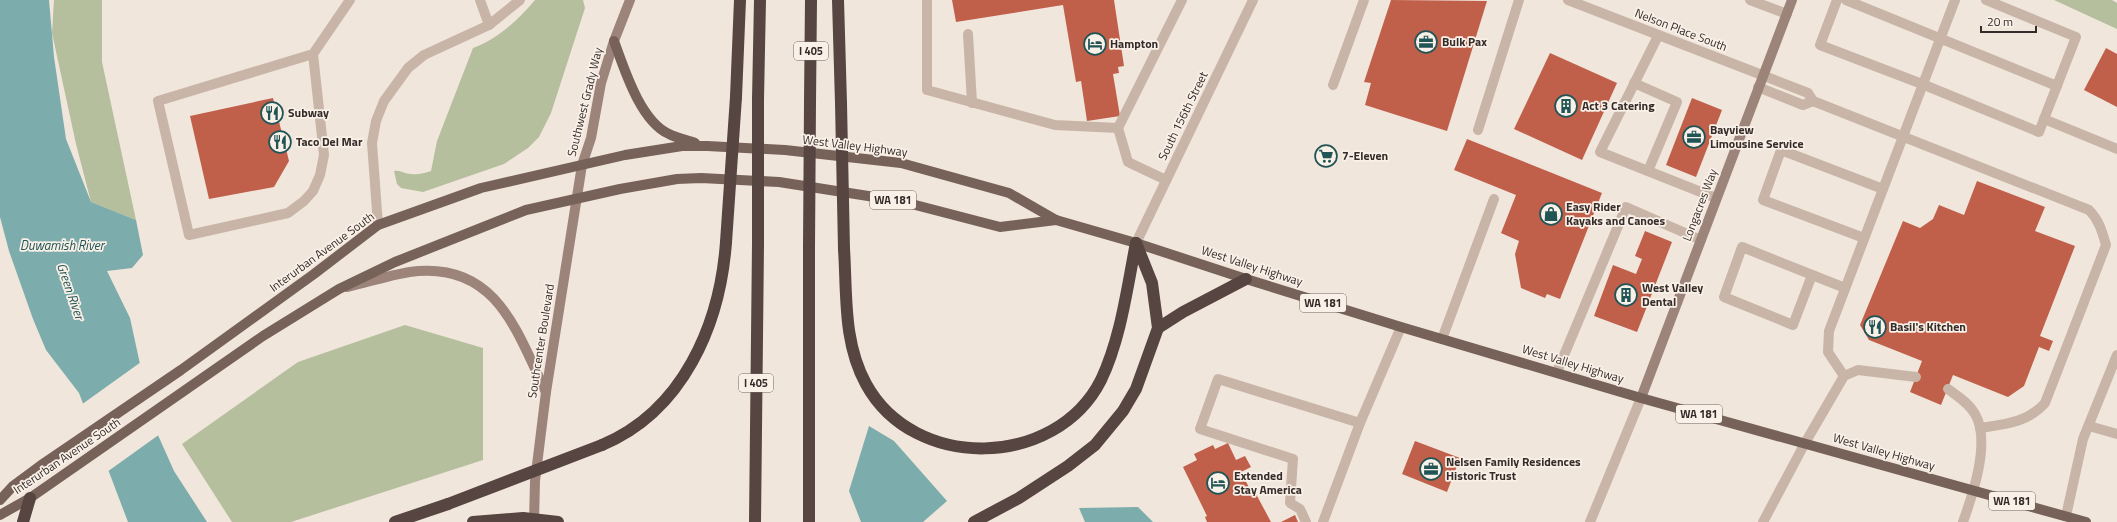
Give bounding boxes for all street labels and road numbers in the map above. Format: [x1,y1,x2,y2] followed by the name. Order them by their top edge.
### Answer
[1632,3,1730,56] street label: Nelson Place South
[794,42,828,60] road number: I 405
[562,45,607,158] street label: Southwest Grady Way
[1153,67,1213,163] street label: South 156th Street
[801,130,909,161] street label: West Valley Highway
[1677,166,1722,244] street label: Longacres Way
[870,191,916,209] road number: WA 181
[265,207,378,296] street label: Interurban Avenue South
[1199,240,1305,291] street label: West Valley Highway
[522,282,559,399] street label: Southcenter Boulevard
[1300,294,1346,312] road number: WA 181
[1520,339,1627,388] street label: West Valley Highway
[739,374,773,392] road number: I 405
[1676,405,1722,423] road number: WA 181
[9,413,124,499] street label: Interurban Avenue South
[1831,428,1938,475] street label: West Valley Highway
[1989,492,2035,510] road number: WA 181

